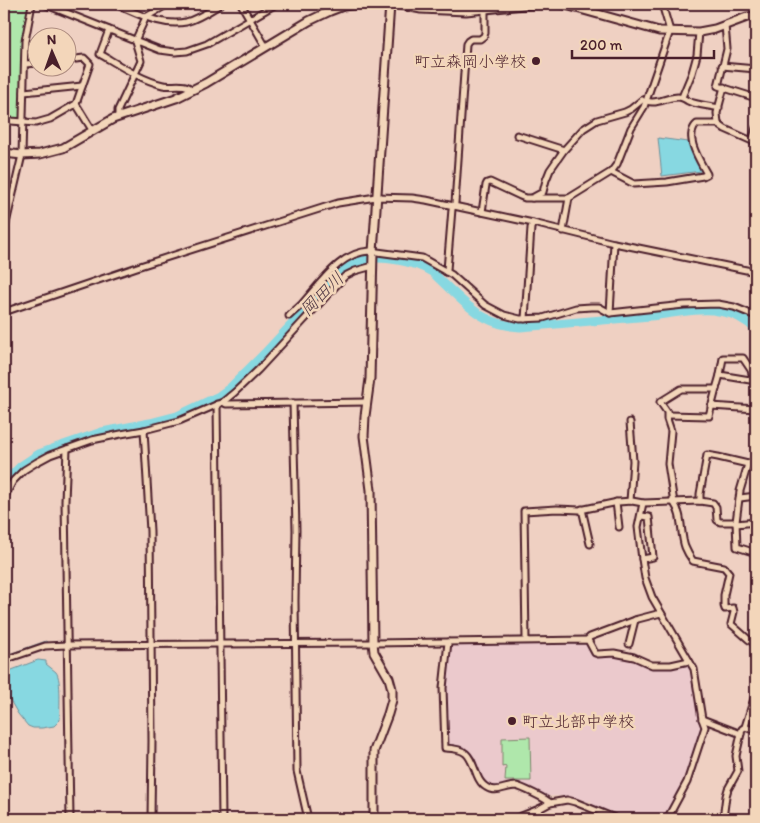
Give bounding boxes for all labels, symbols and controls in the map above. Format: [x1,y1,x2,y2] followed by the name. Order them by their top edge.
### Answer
[28,28,78,78] north arrow
[572,28,715,60] scale bar
[47,31,57,48] text: N
[580,36,623,54] text: 200 m
[414,52,526,71] place label: 町立森岡小学校
[530,55,542,67] marker: 町立森岡小学校
[295,267,349,321] water label: 岡田川
[522,712,634,731] place label: 町立北部中学校
[506,715,518,727] marker: 町立北部中学校

